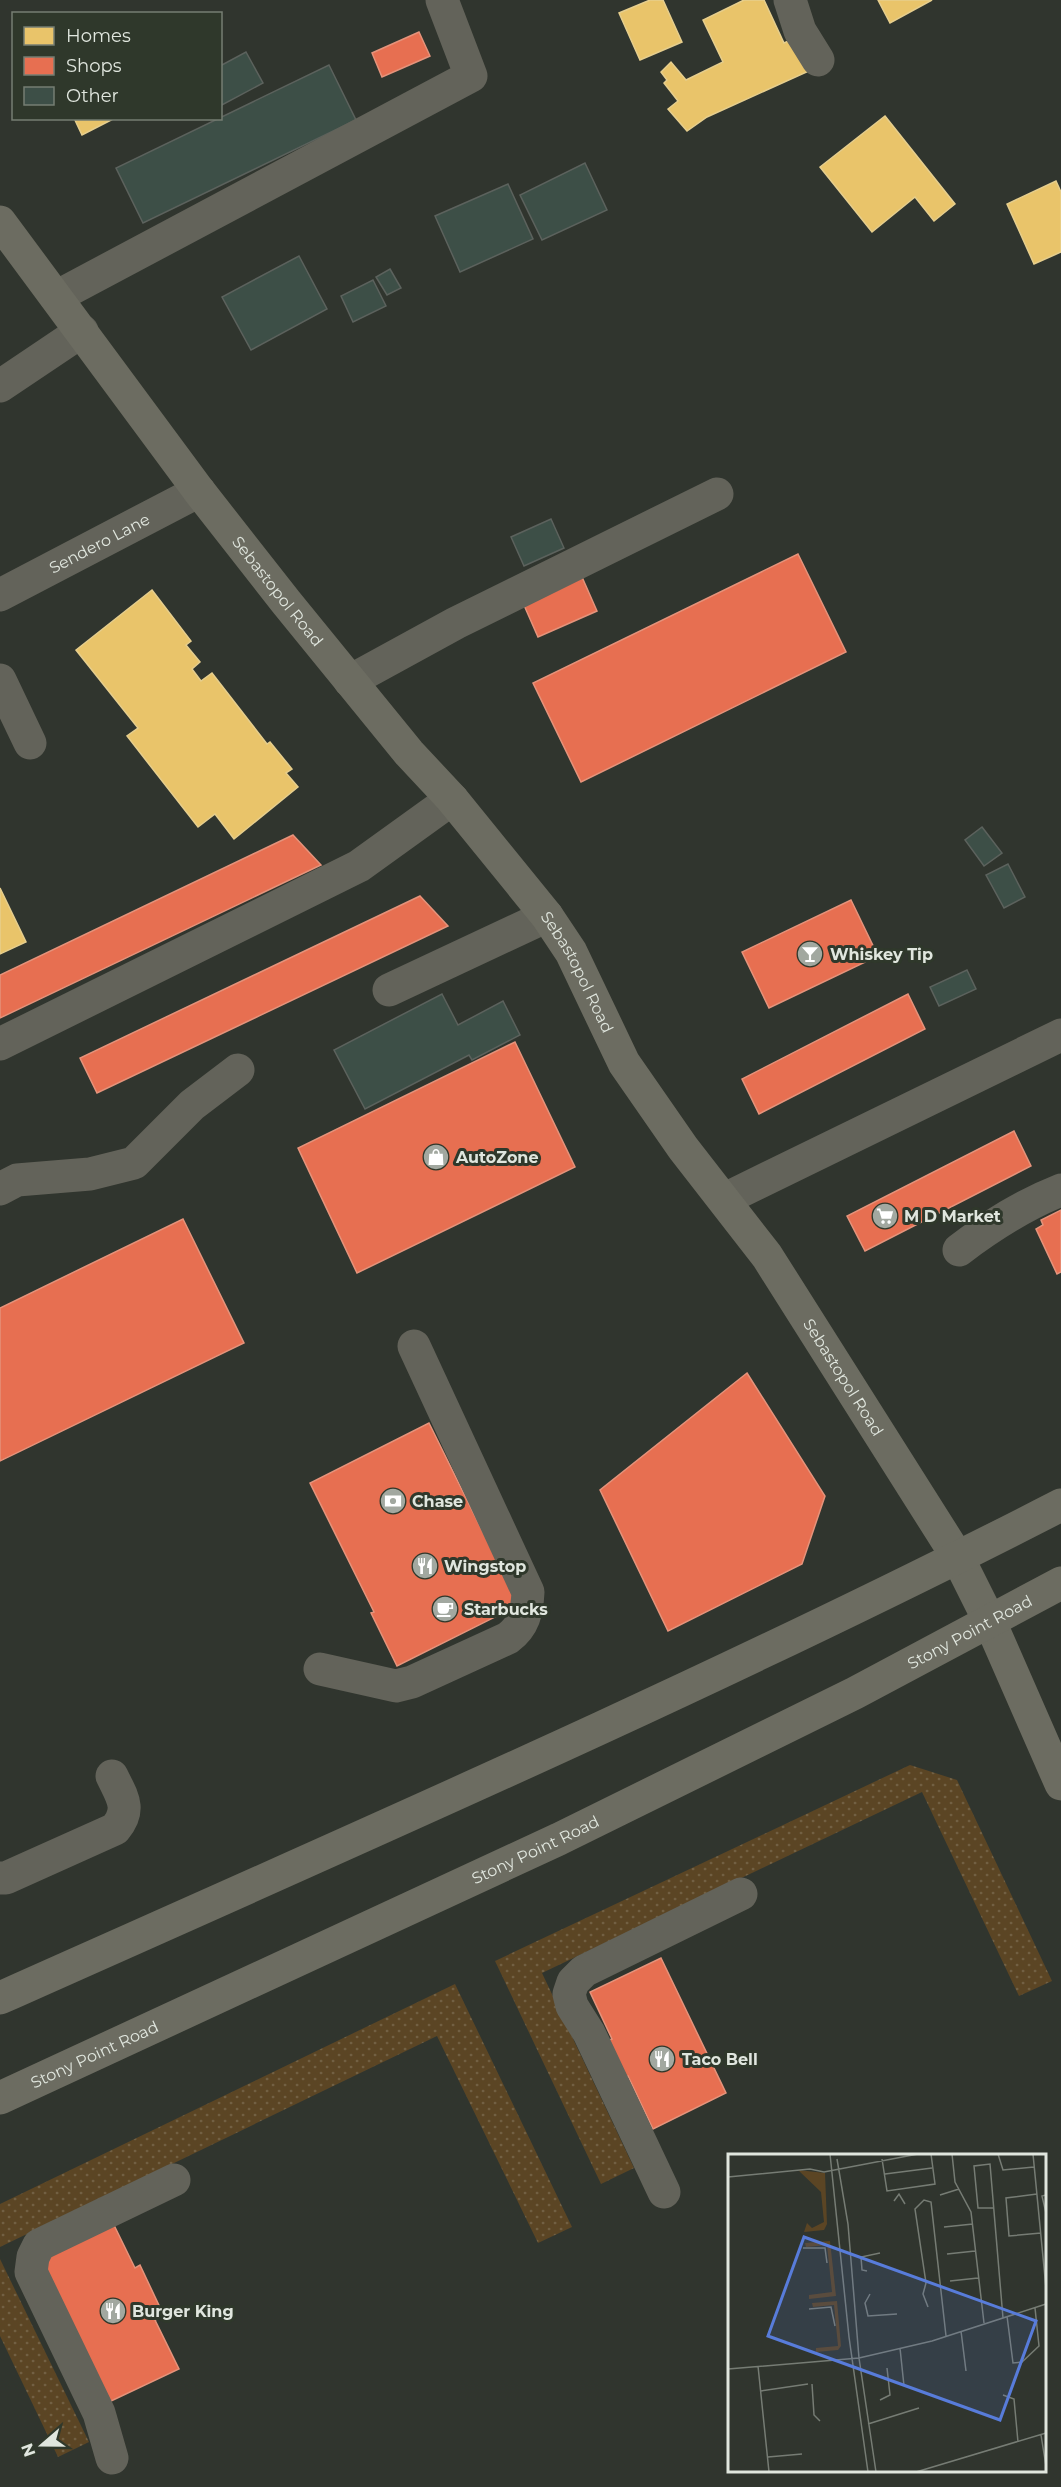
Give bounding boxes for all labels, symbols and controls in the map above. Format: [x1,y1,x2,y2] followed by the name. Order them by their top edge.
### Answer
[12,12,222,120] legend
[66,25,131,47] text: Homes
[66,55,122,77] text: Shops
[66,85,119,107] text: Other
[46,510,153,578] street label: Sendero Lane
[228,533,327,650] street label: Sebastopol Road
[537,908,617,1036] street label: Sebastopol Road
[795,939,825,969] bar icon: Whiskey Tip
[830,945,933,964] place label: Whiskey Tip
[421,1142,451,1172] shop icon: AutoZone
[455,1148,539,1167] place label: AutoZone
[870,1201,900,1231] supermarket icon: M D Market
[904,1207,1001,1226] place label: M D Market
[799,1315,887,1440] street label: Sebastopol Road
[378,1486,408,1516] bank icon: Chase
[412,1492,463,1511] place label: Chase
[410,1551,440,1581] restaurant icon: Wingstop
[444,1557,526,1576] place label: Wingstop
[904,1591,1035,1673] street label: Stony Point Road
[430,1594,460,1624] cafe icon: Starbucks
[464,1600,548,1619] place label: Starbucks
[469,1812,602,1888] street label: Stony Point Road
[28,2017,161,2092] street label: Stony Point Road
[647,2044,677,2074] restaurant icon: Taco Bell
[682,2050,758,2069] place label: Taco Bell
[728,2154,1046,2472] inset map
[98,2296,128,2326] restaurant icon: Burger King
[132,2302,234,2321] place label: Burger King
[12,2415,72,2475] north arrow
[17,2441,40,2459] text: N

